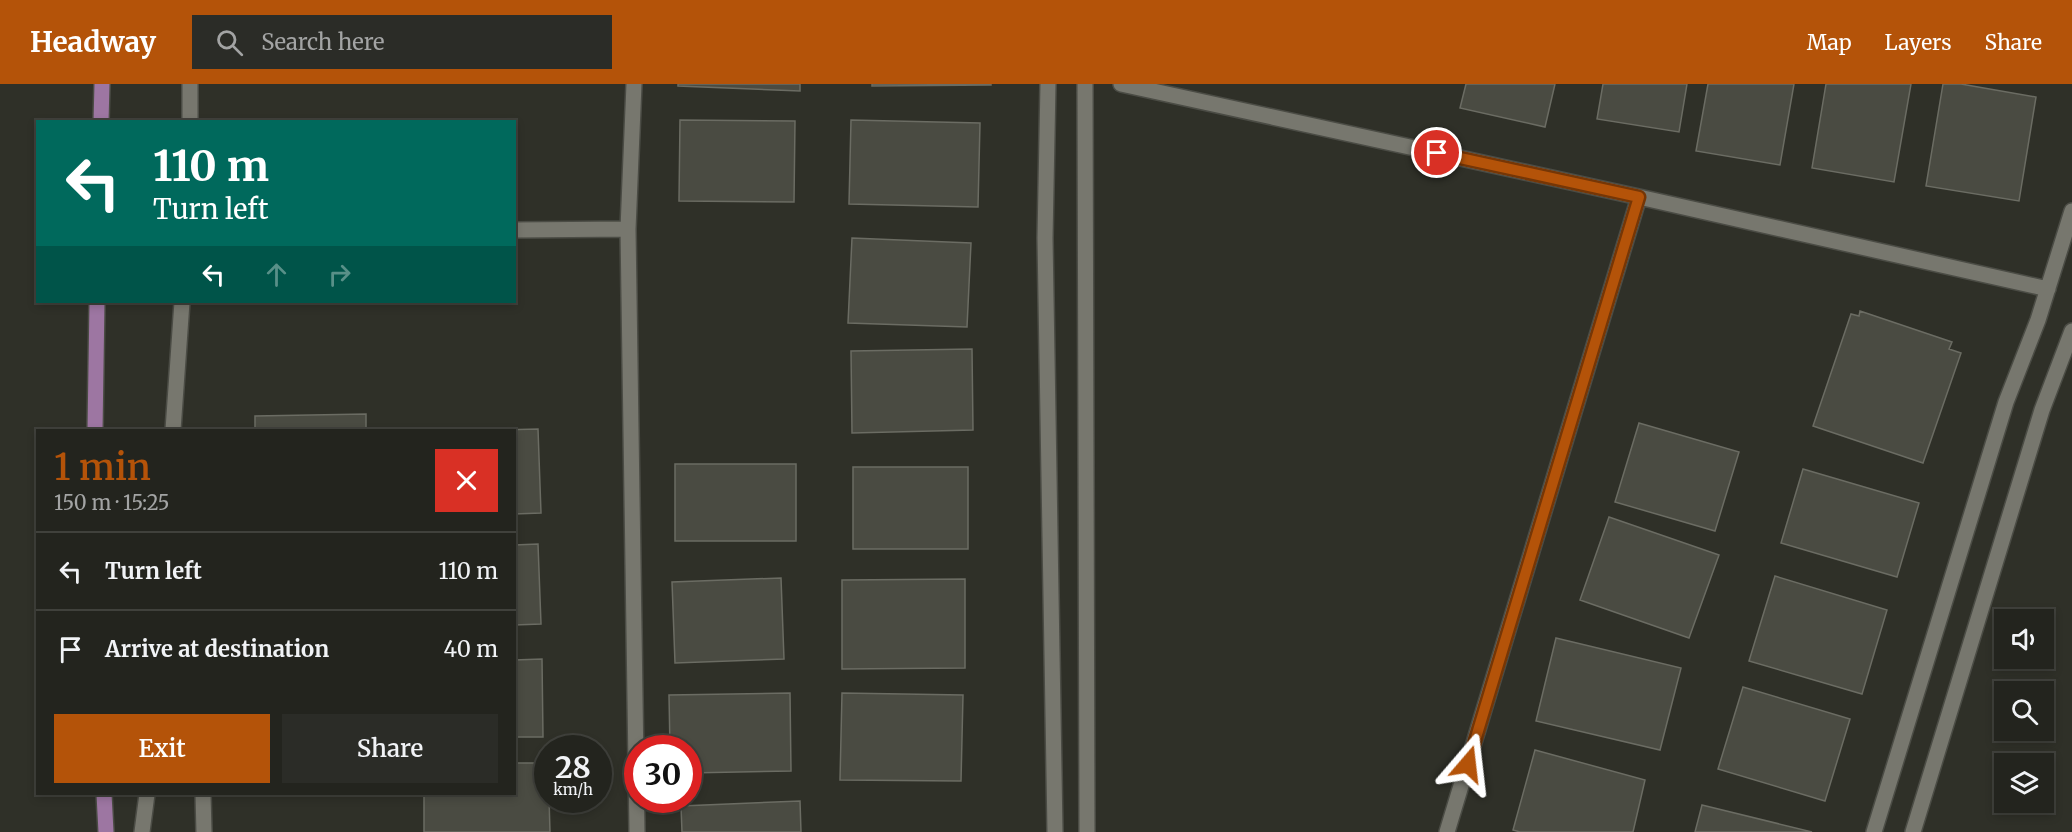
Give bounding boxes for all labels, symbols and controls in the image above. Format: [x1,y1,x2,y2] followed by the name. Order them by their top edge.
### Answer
[192,15,612,69] search box
[30,24,156,60] text: Headway
[213,26,246,59] icon: search
[261,28,385,56] text: Search here
[1807,29,1852,56] text: Map
[1885,29,1952,56] text: Layers
[1985,29,2042,56] text: Share
[1411,127,1462,178] pin
[1420,136,1453,169] icon: arrive
[153,140,269,192] text: 110 m
[54,144,132,222] icon: left
[153,192,268,226] text: Turn left
[197,258,230,291] icon: left
[260,258,293,291] icon: ahead
[323,258,356,291] icon: right
[54,445,151,490] text: 1 min
[435,449,498,512] button: close
[54,490,170,515] text: 150 m · 15:25
[54,555,87,588] icon: left
[105,557,202,585] text: Turn left
[439,557,498,585] text: 110 m
[1994,609,2054,813] map controls
[1994,609,2054,669] button: sound
[54,633,87,666] icon: arrive
[105,635,329,663] text: Arrive at destination
[443,635,498,663] text: 40 m
[1994,681,2054,741] button: search
[54,714,270,783] button: Exit
[282,714,498,783] button: Share
[1436,732,1500,796] position arrow
[624,735,702,813] speed limit sign: 30
[555,748,591,786] text: 28
[1994,753,2054,813] button: layers
[553,780,593,799] text: km/h

